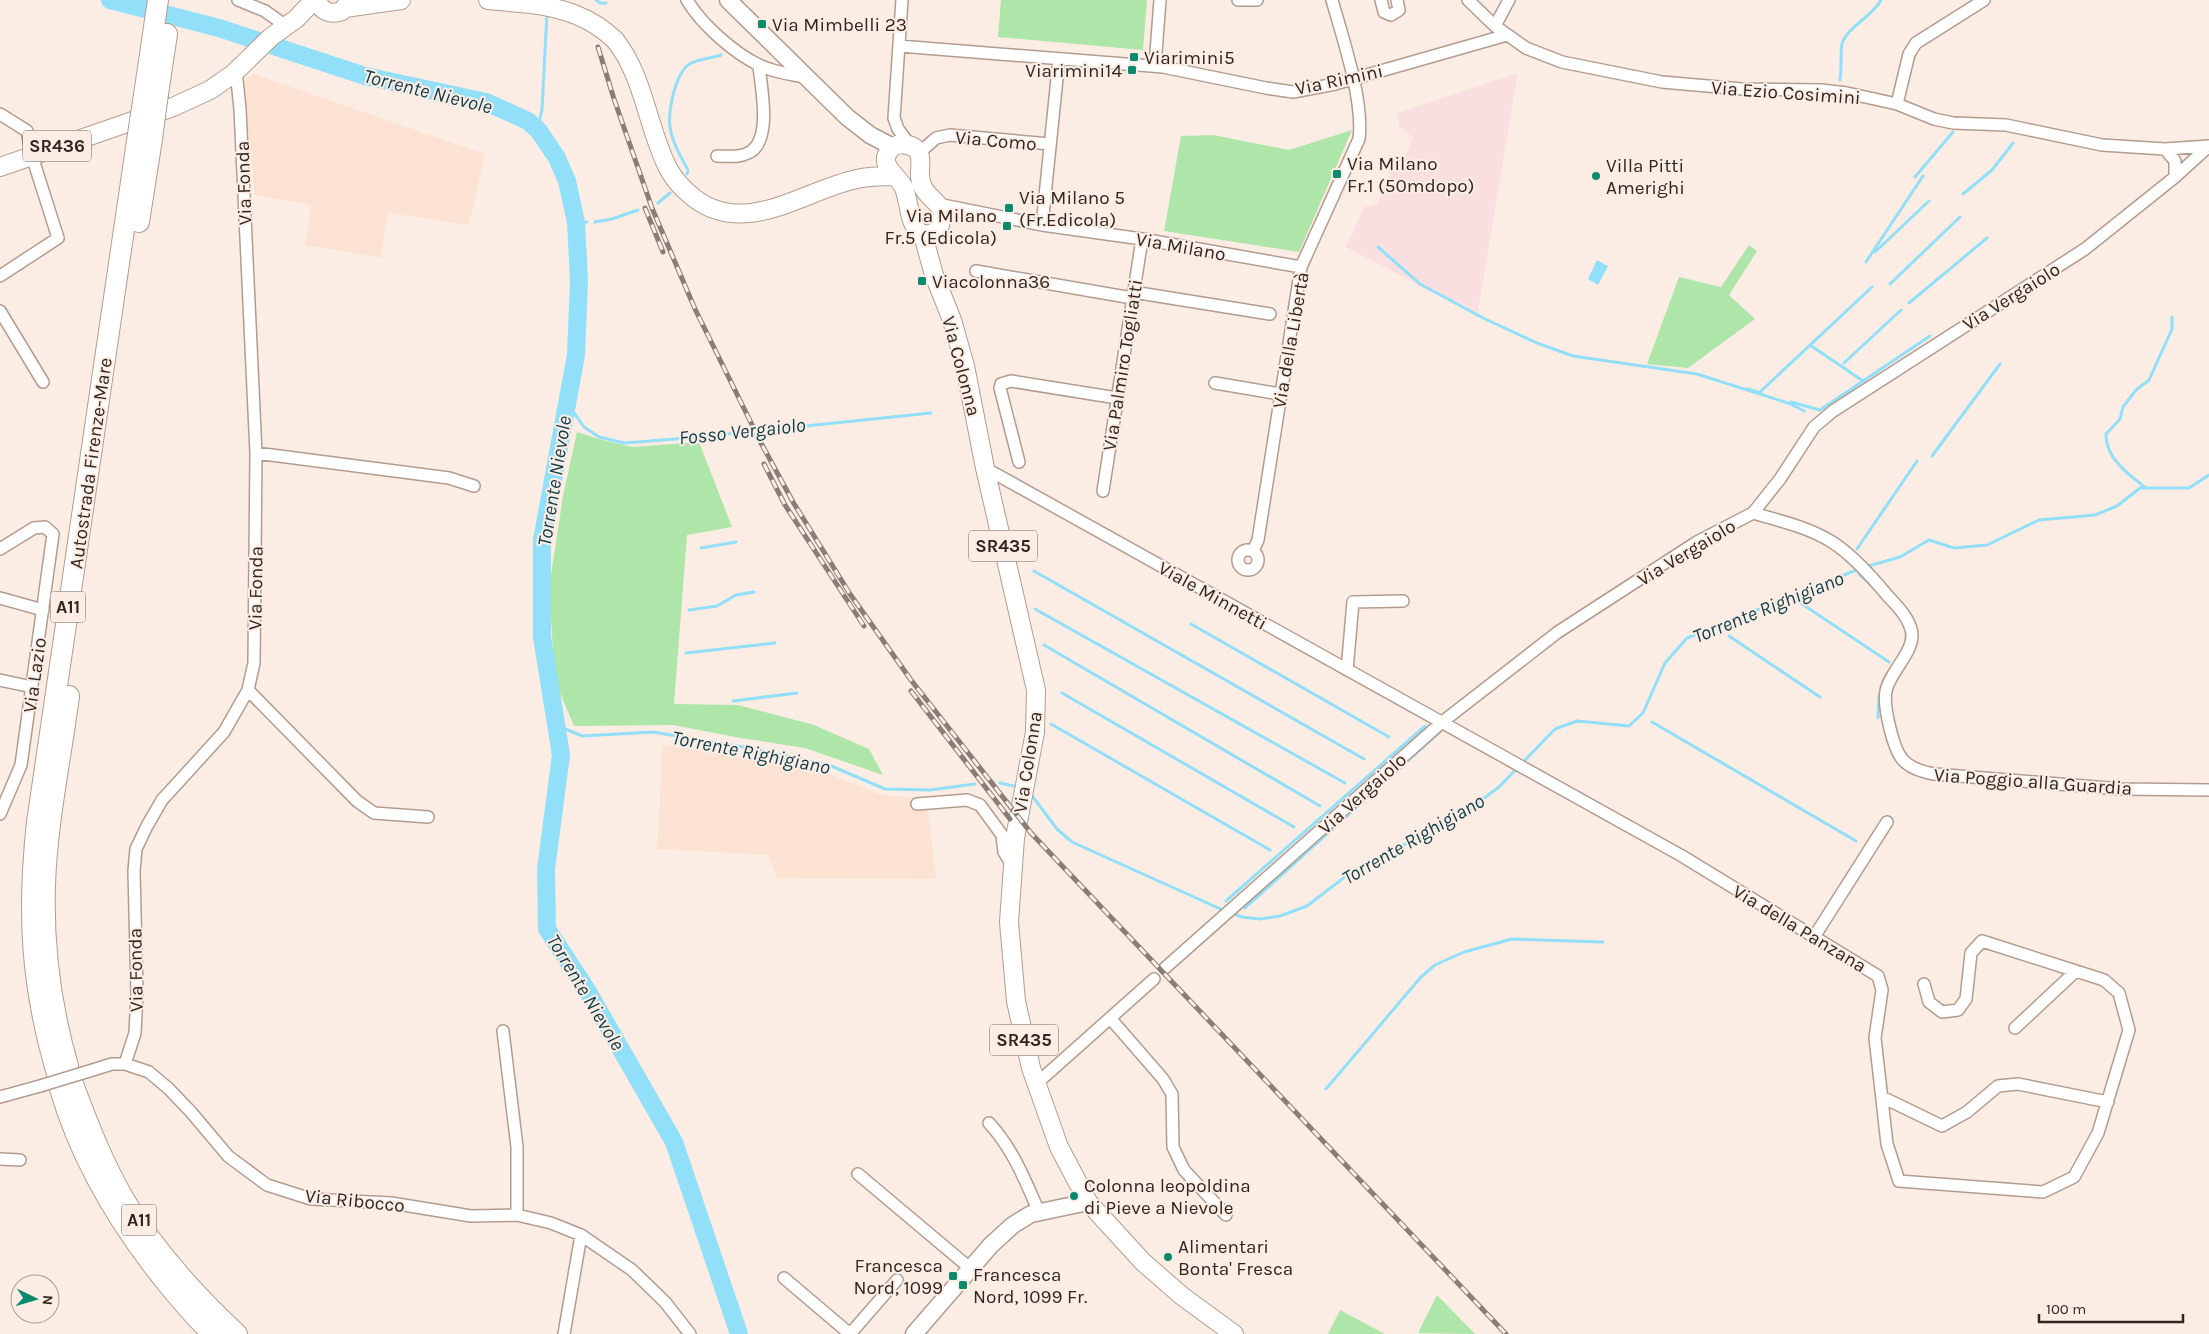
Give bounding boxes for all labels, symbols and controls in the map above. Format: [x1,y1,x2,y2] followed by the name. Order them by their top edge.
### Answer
[772,14,907,36] place label: Via Mimbelli 23
[756,18,768,30] marker: Via Mimbelli 23
[1144,47,1235,69] place label: Viarimini5
[1128,51,1140,63] marker: Viarimini5
[1025,60,1122,82] place label: Viarimini14
[1293,60,1385,100] street label: Via Rimini
[361,64,495,119] water label: Torrente Nievole
[1126,64,1138,76] marker: Viarimini14
[1710,77,1861,109] street label: Via Ezio Cosimini
[954,126,1037,156] street label: Via Como
[23,130,91,162] road number: SR436
[232,140,256,225] street label: Via Fonda
[1347,153,1474,197] place label: Via Milano Fr.1 (50mdopo)
[1606,155,1685,199] place label: Villa Pitti Amerighi
[1331,168,1343,180] marker: Via Milano Fr.1 (50mdopo)
[1590,170,1602,182] marker: Villa Pitti Amerighi
[1019,187,1125,231] place label: Via Milano 5 (Fr.Edicola)
[1003,202,1015,214] marker: Via Milano 5 (Fr.Edicola)
[884,205,997,249] place label: Via Milano Fr.5 (Edicola)
[1001,220,1013,232] marker: Via Milano Fr.5 (Edicola)
[1134,228,1227,266] street label: Via Milano
[1959,258,2064,336] street label: Via Vergaiolo
[1268,270,1314,410] street label: Via della Libertà
[932,271,1050,293] place label: Viacolonna36
[916,275,928,287] marker: Viacolonna36
[1099,278,1147,452] street label: Via Palmiro Togliatti
[937,314,985,419] street label: Via Colonna
[65,356,117,570] street label: Autostrada Firenze-Mare
[678,413,807,450] water label: Fosso Vergaiolo
[533,414,576,548] water label: Torrente Nievole
[1633,515,1740,591] street label: Via Vergaiolo
[969,530,1037,562] road number: SR435
[244,546,268,630] street label: Via Fonda
[1154,557,1271,635] street label: Viale Minnetti
[1689,567,1847,648] water label: Torrente Righigiano
[50,592,86,622] road number: A11
[19,636,51,714] street label: Via Lazio
[1009,710,1047,814] street label: Via Colonna
[670,726,832,779] water label: Torrente Righigiano
[1314,749,1411,839] street label: Via Vergaiolo
[1933,764,2133,800] street label: Via Poggio alla Guardia
[1338,789,1489,890] water label: Torrente Righigiano
[1729,880,1870,977] street label: Via della Panzana
[124,928,148,1012] street label: Via Fonda
[542,930,629,1055] water label: Torrente Nievole
[990,1024,1058,1056] road number: SR435
[1084,1175,1251,1219] place label: Colonna leopoldina di Pieve a Nievole
[304,1185,406,1217] street label: Via Ribocco
[1068,1190,1080,1202] marker: Colonna leopoldina di Pieve a Nievole
[122,1204,156,1236] road number: A11
[1178,1236,1293,1280] place label: Alimentari Bonta' Fresca
[1162,1251,1174,1263] marker: Alimentari Bonta' Fresca
[853,1255,943,1299] place label: Francesca Nord, 1099
[973,1264,1087,1308] place label: Francesca Nord, 1099 Fr.
[947,1270,959,1282] marker: Francesca Nord, 1099
[10,1274,60,1324] north arrow
[957,1279,969,1291] marker: Francesca Nord, 1099 Fr.
[2039,1292,2183,1324] scale bar
[39,1294,56,1306] text: N
[2046,1300,2086,1318] text: 100 m

